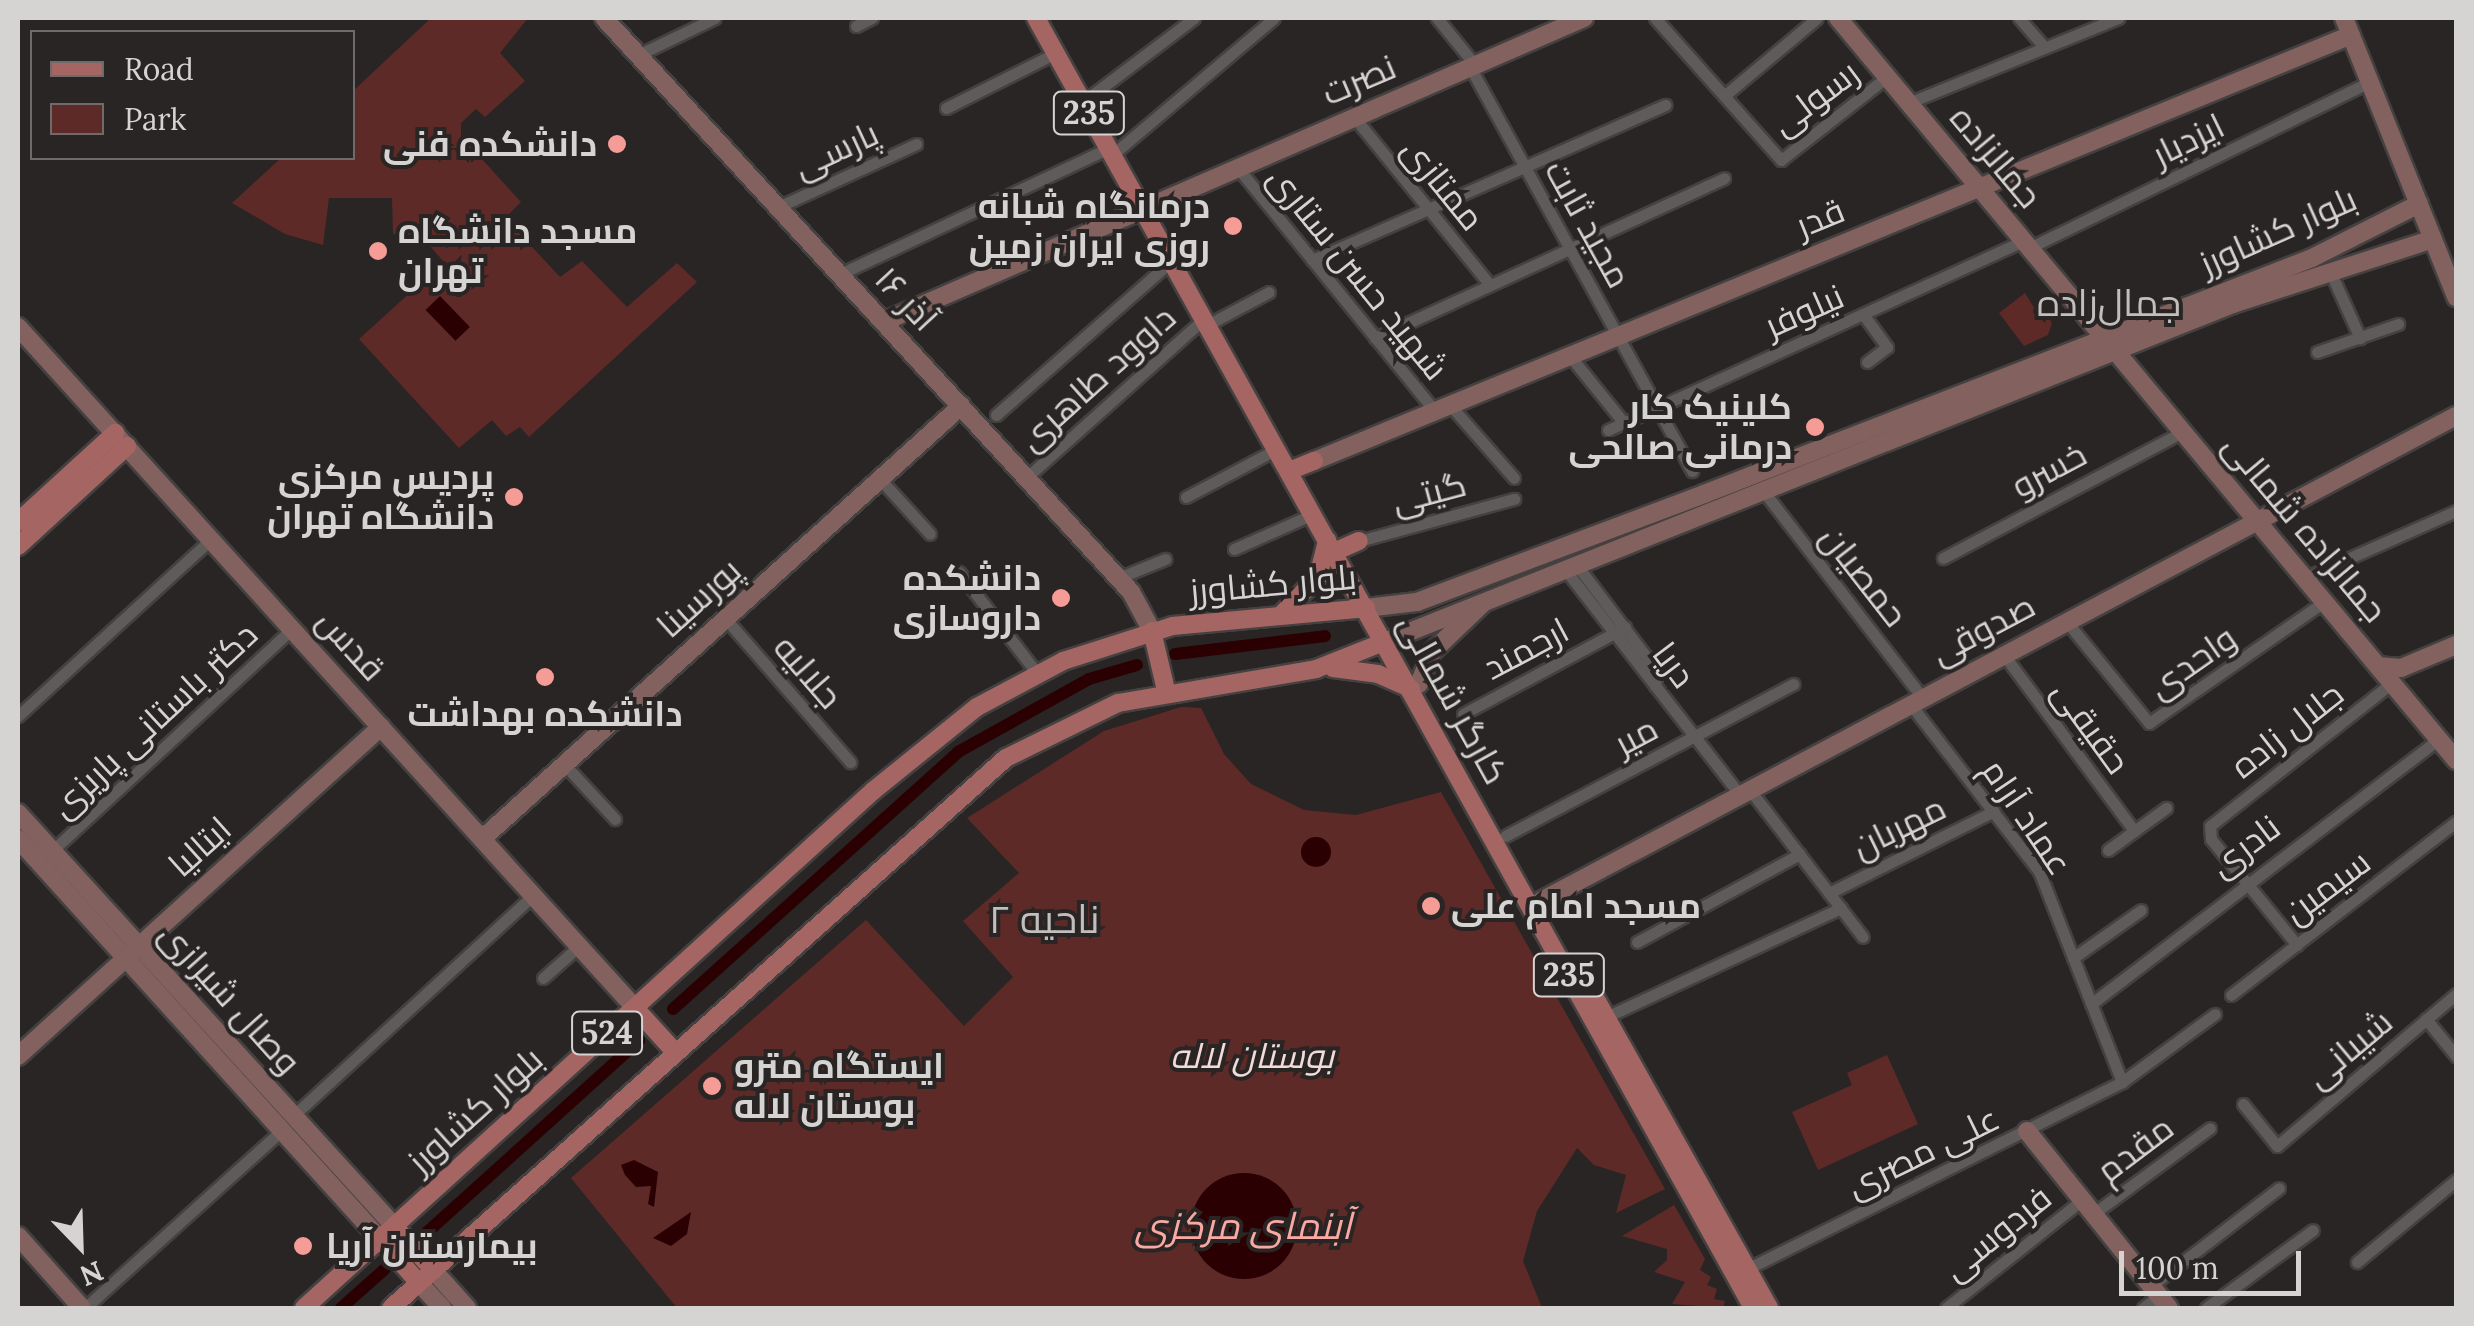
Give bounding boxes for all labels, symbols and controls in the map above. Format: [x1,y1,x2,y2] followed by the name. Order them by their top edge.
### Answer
[30,30,355,160] legend
[1316,46,1402,114] street label: نصرت
[124,50,194,88] text: Road
[1763,51,1867,145] street label: رسولی
[1052,86,1126,140] road number: 235
[1941,97,2051,217] street label: جمالزاده
[124,100,186,138] text: Park
[2145,105,2231,175] street label: ایزدیار
[787,112,885,188] street label: پارسی
[383,123,597,165] place label: دانشکده فنی
[1393,129,1493,239] street label: ممتازی
[606,133,628,155] marker: دانشکده فنی
[1536,153,1640,295] street label: مجید ثابت
[1259,158,1457,388] street label: شهید حسن ستاری
[2193,178,2363,284] street label: بلوار کشاورز
[969,185,1210,267] place label: درمانگاه شبانه روزی ایران زمین
[1789,189,1851,247] street label: قدر
[398,210,637,292] place label: مسجد دانشگاه تهران
[1220,213,1246,239] marker: درمانگاه شبانه روزی ایران زمین
[367,240,389,262] marker: مسجد دانشگاه تهران
[866,258,946,340] street label: ۱۶ آذر
[1758,275,1850,347] street label: نیلوفر
[2037,280,2181,326] district label: جمال‌زاده
[1010,297,1184,459] street label: داوود طاهری
[1569,386,1792,468] place label: کلینیک کار درمانی صالحی
[1802,414,1828,440] marker: کلینیک کار درمانی صالحی
[2214,425,2396,631] street label: جمالزاده شمالی
[2004,433,2094,507] street label: خسرو
[267,456,494,538] place label: پردیس مرکزی دانشگاه‌ تهران
[1387,463,1471,523] street label: گیتی
[503,486,525,508] marker: پردیس مرکزی دانشگاه‌ تهران
[1811,517,1917,635] street label: حمصیان
[648,549,750,647] street label: پورسینا
[1188,556,1358,612] street label: بلوار کشاورز
[893,557,1041,639] place label: دانشکده داروسازی
[1924,584,2042,674] street label: صدوقی
[1050,587,1072,609] marker: دانشکده داروسازی
[308,600,394,690] street label: قدس
[1389,607,1517,791] street label: کارگر شمالی
[1476,609,1576,689] street label: ارجمند
[42,613,266,827] street label: دکتر باستانی پاریزی
[2140,617,2244,707] street label: واحدی
[765,627,851,717] street label: جلالیه
[1643,634,1705,696] street label: دریا
[534,666,556,688] marker: دانشکده بهداشت
[2043,672,2139,782] street label: حقیقی
[2222,673,2352,787] street label: جلال زاده
[408,693,682,735] place label: دانشکده بهداشت
[1607,707,1665,765] street label: میر
[1973,751,2081,883] street label: عماد آرام
[1845,786,1953,868] street label: مهربان
[2202,806,2288,886] street label: نادری
[160,808,240,886] street label: ایتالیا
[2275,841,2379,933] street label: سیمین
[1451,885,1701,927] place label: مسجد امام علی
[988,895,1100,943] district label: ناحیه ۲
[1420,895,1442,917] marker: مسجد امام علی
[151,913,309,1083] street label: وصال شیرازی
[1532,948,1606,1002] road number: 235
[2297,1001,2401,1097] street label: شیبانی
[570,1006,644,1060] road number: 524
[1170,1035,1334,1077] park label: بوستان لاله
[399,1038,551,1182] street label: بلوار کشاورز
[734,1045,944,1127] place label: ایستگاه مترو بوستان لاله
[699,1073,725,1099] marker: ایستگاه مترو بوستان لاله
[1840,1097,2006,1207] street label: علی مصری
[2088,1107,2182,1191] street label: مقدم
[1934,1177,2060,1289] street label: فردوسی
[30,1196,130,1296] north arrow
[1134,1203,1352,1249] water label: آبنمای مرکزی
[326,1225,538,1267] place label: بیمارستان آریا
[2124,1231,2306,1293] scale bar
[290,1233,316,1259] marker: بیمارستان آریا
[2136,1249,2219,1287] text: 100 m
[75,1253,109,1294] text: N

